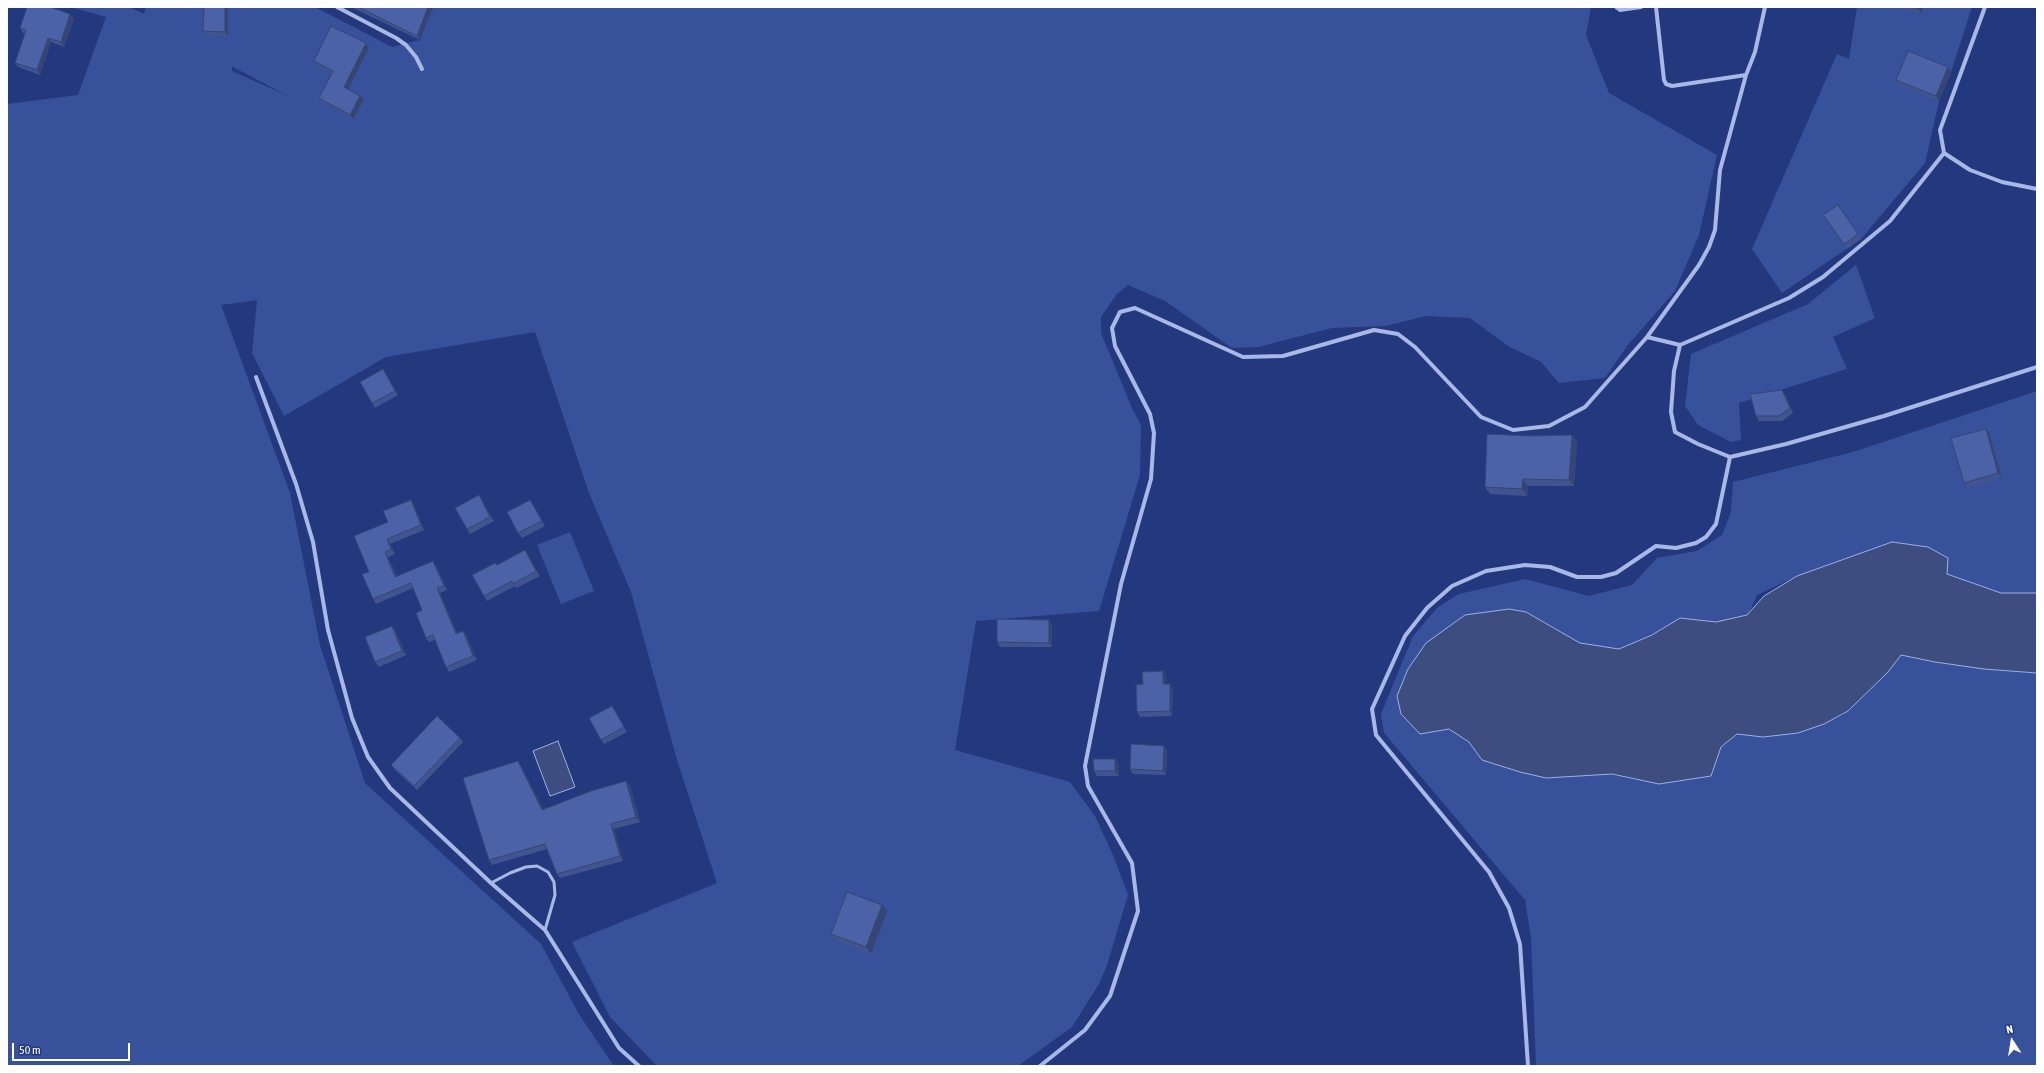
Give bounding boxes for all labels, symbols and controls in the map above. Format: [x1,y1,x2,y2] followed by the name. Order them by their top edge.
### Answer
[1992,1021,2032,1061] north arrow
[2005,1023,2014,1036] text: N
[14,1035,132,1061] scale bar
[19,1043,41,1057] text: 50 m

